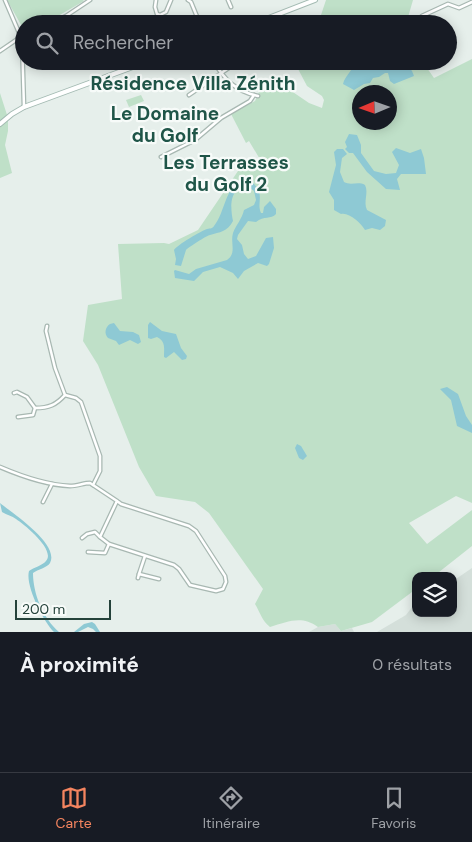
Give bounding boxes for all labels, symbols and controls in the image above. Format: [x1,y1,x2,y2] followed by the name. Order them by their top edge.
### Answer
[15,15,457,70] search box
[33,29,61,57] icon: search
[73,30,173,55] text: Rechercher
[91,71,295,96] district label: Résidence Villa Zénith
[352,85,397,130] north arrow
[111,101,219,148] district label: Le Domaine du Golf
[163,150,289,197] district label: Les Terrasses du Golf 2
[412,572,457,617] map controls
[412,572,457,617] button: layers
[15,597,111,620] scale bar
[22,600,65,618] text: 200 m
[20,651,139,679] text: À proximité
[372,654,452,675] text: 0 résultats
[56,784,92,832] tab: Carte
[203,784,260,832] tab: Itinéraire
[371,784,416,832] tab: Favoris

